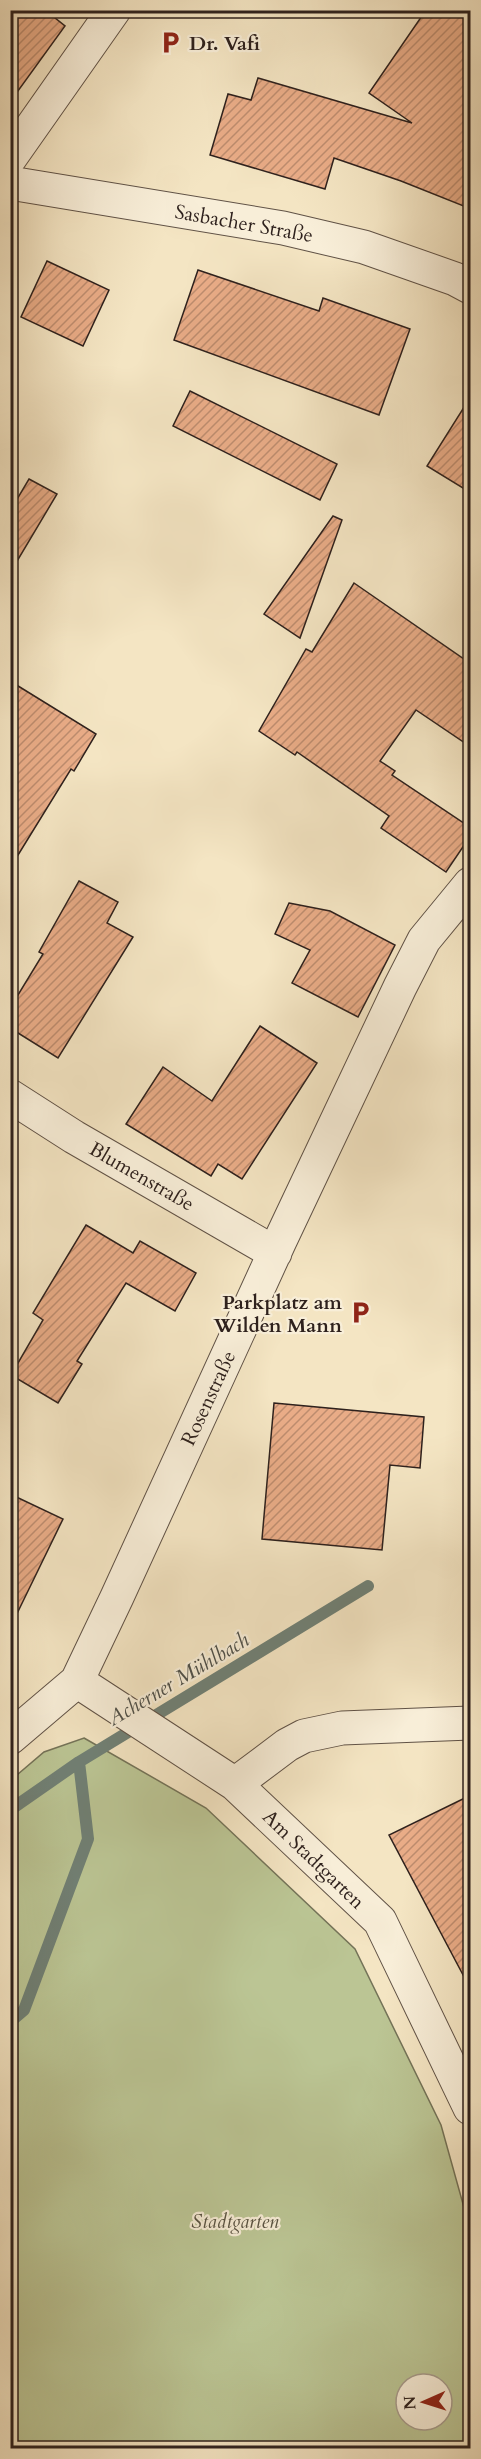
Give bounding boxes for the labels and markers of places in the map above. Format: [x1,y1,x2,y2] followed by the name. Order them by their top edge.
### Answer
[158,30,184,56] parking icon: Dr. Vafi
[189,30,260,57] place label: Dr. Vafi
[213,1289,343,1339] place label: Parkplatz am Wilden Mann
[347,1300,373,1326] parking icon: Parkplatz am Wilden Mann

